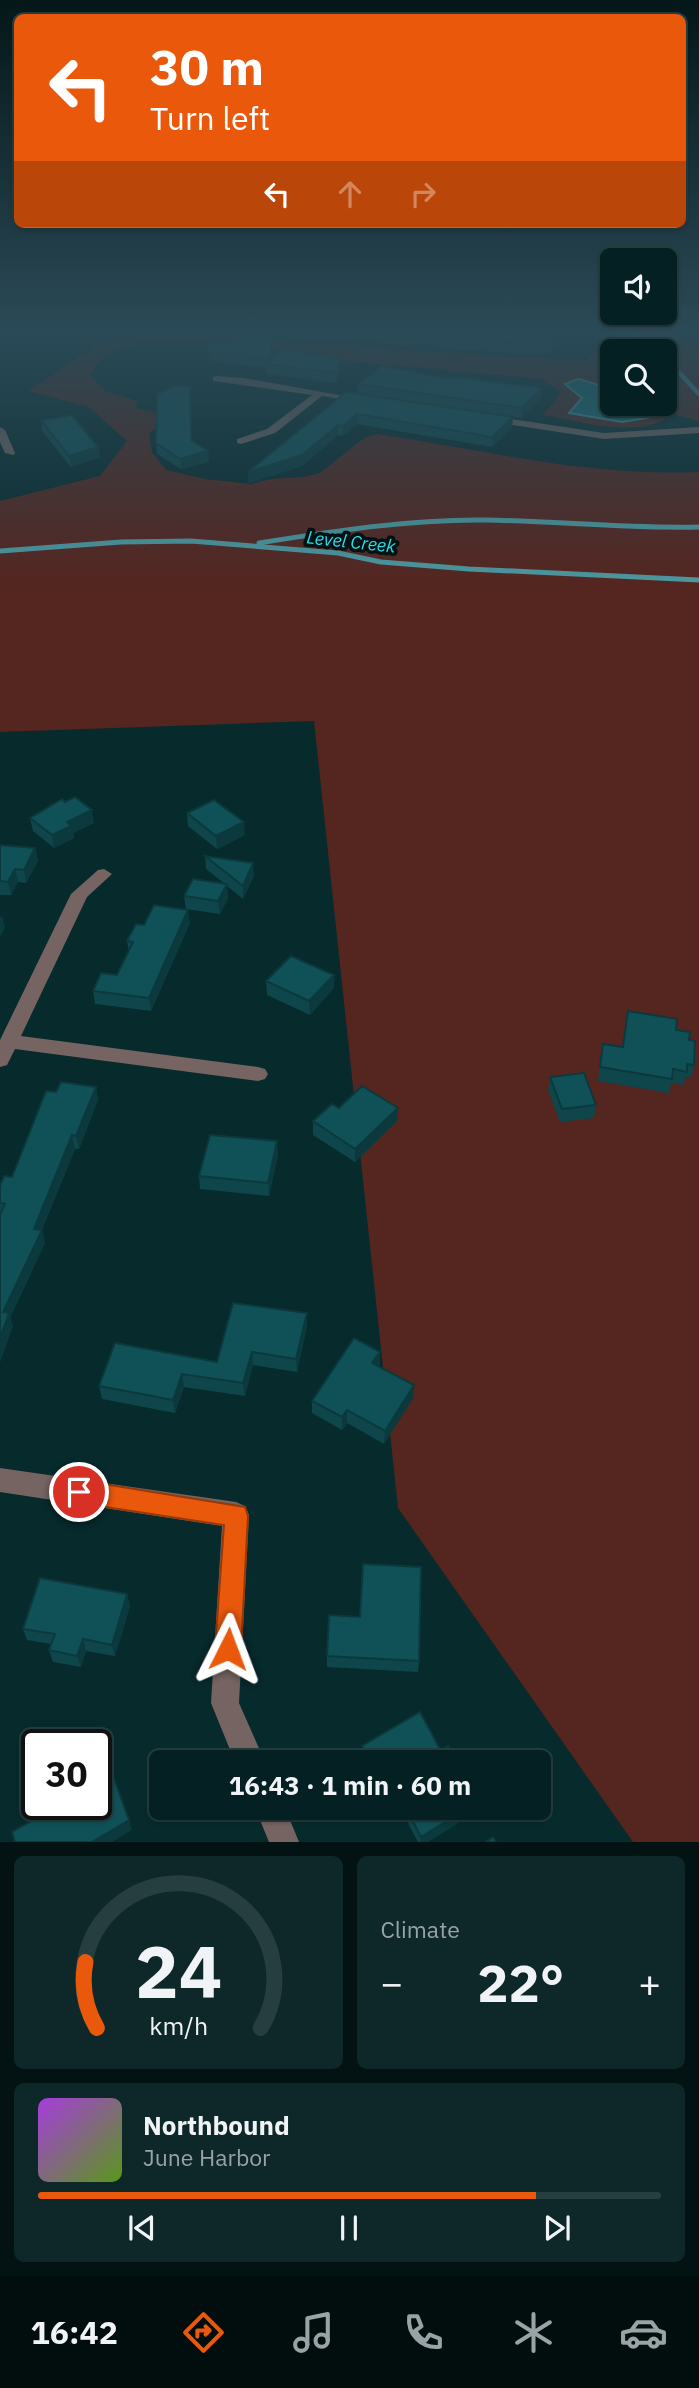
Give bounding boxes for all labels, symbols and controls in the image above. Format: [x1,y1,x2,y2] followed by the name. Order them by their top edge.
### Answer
[150,35,264,98] text: 30 m
[35,42,126,133] icon: left
[150,97,270,139] text: Turn left
[258,175,296,213] icon: left
[331,175,369,213] icon: ahead
[404,175,442,213] icon: right
[600,248,677,416] map controls
[600,248,677,325] button: sound
[600,339,677,416] button: search
[305,525,397,558] water label: Level Creek
[49,1462,109,1522] pin
[60,1473,98,1511] icon: arrive
[191,1612,265,1686] position arrow
[21,1729,112,1820] speed limit sign: 30
[229,1768,471,1802] text: 16:43 · 1 min · 60 m
[381,1914,460,1944] text: Climate
[135,1924,222,2019] text: 24
[477,1949,564,2016] text: 22°
[381,1958,403,2007] text: −
[638,1958,661,2007] text: +
[149,2009,208,2042] text: km/h
[143,2108,290,2142] text: Northbound
[143,2142,271,2172] text: June Harbor
[123,2209,161,2247] icon: previous
[330,2209,368,2247] icon: pause
[538,2209,576,2247] icon: next
[179,2308,228,2357] icon: directions
[289,2308,338,2357] icon: music
[399,2308,448,2357] icon: phone
[509,2308,558,2357] icon: climate
[619,2308,668,2357] icon: car
[31,2311,118,2353] text: 16:42

